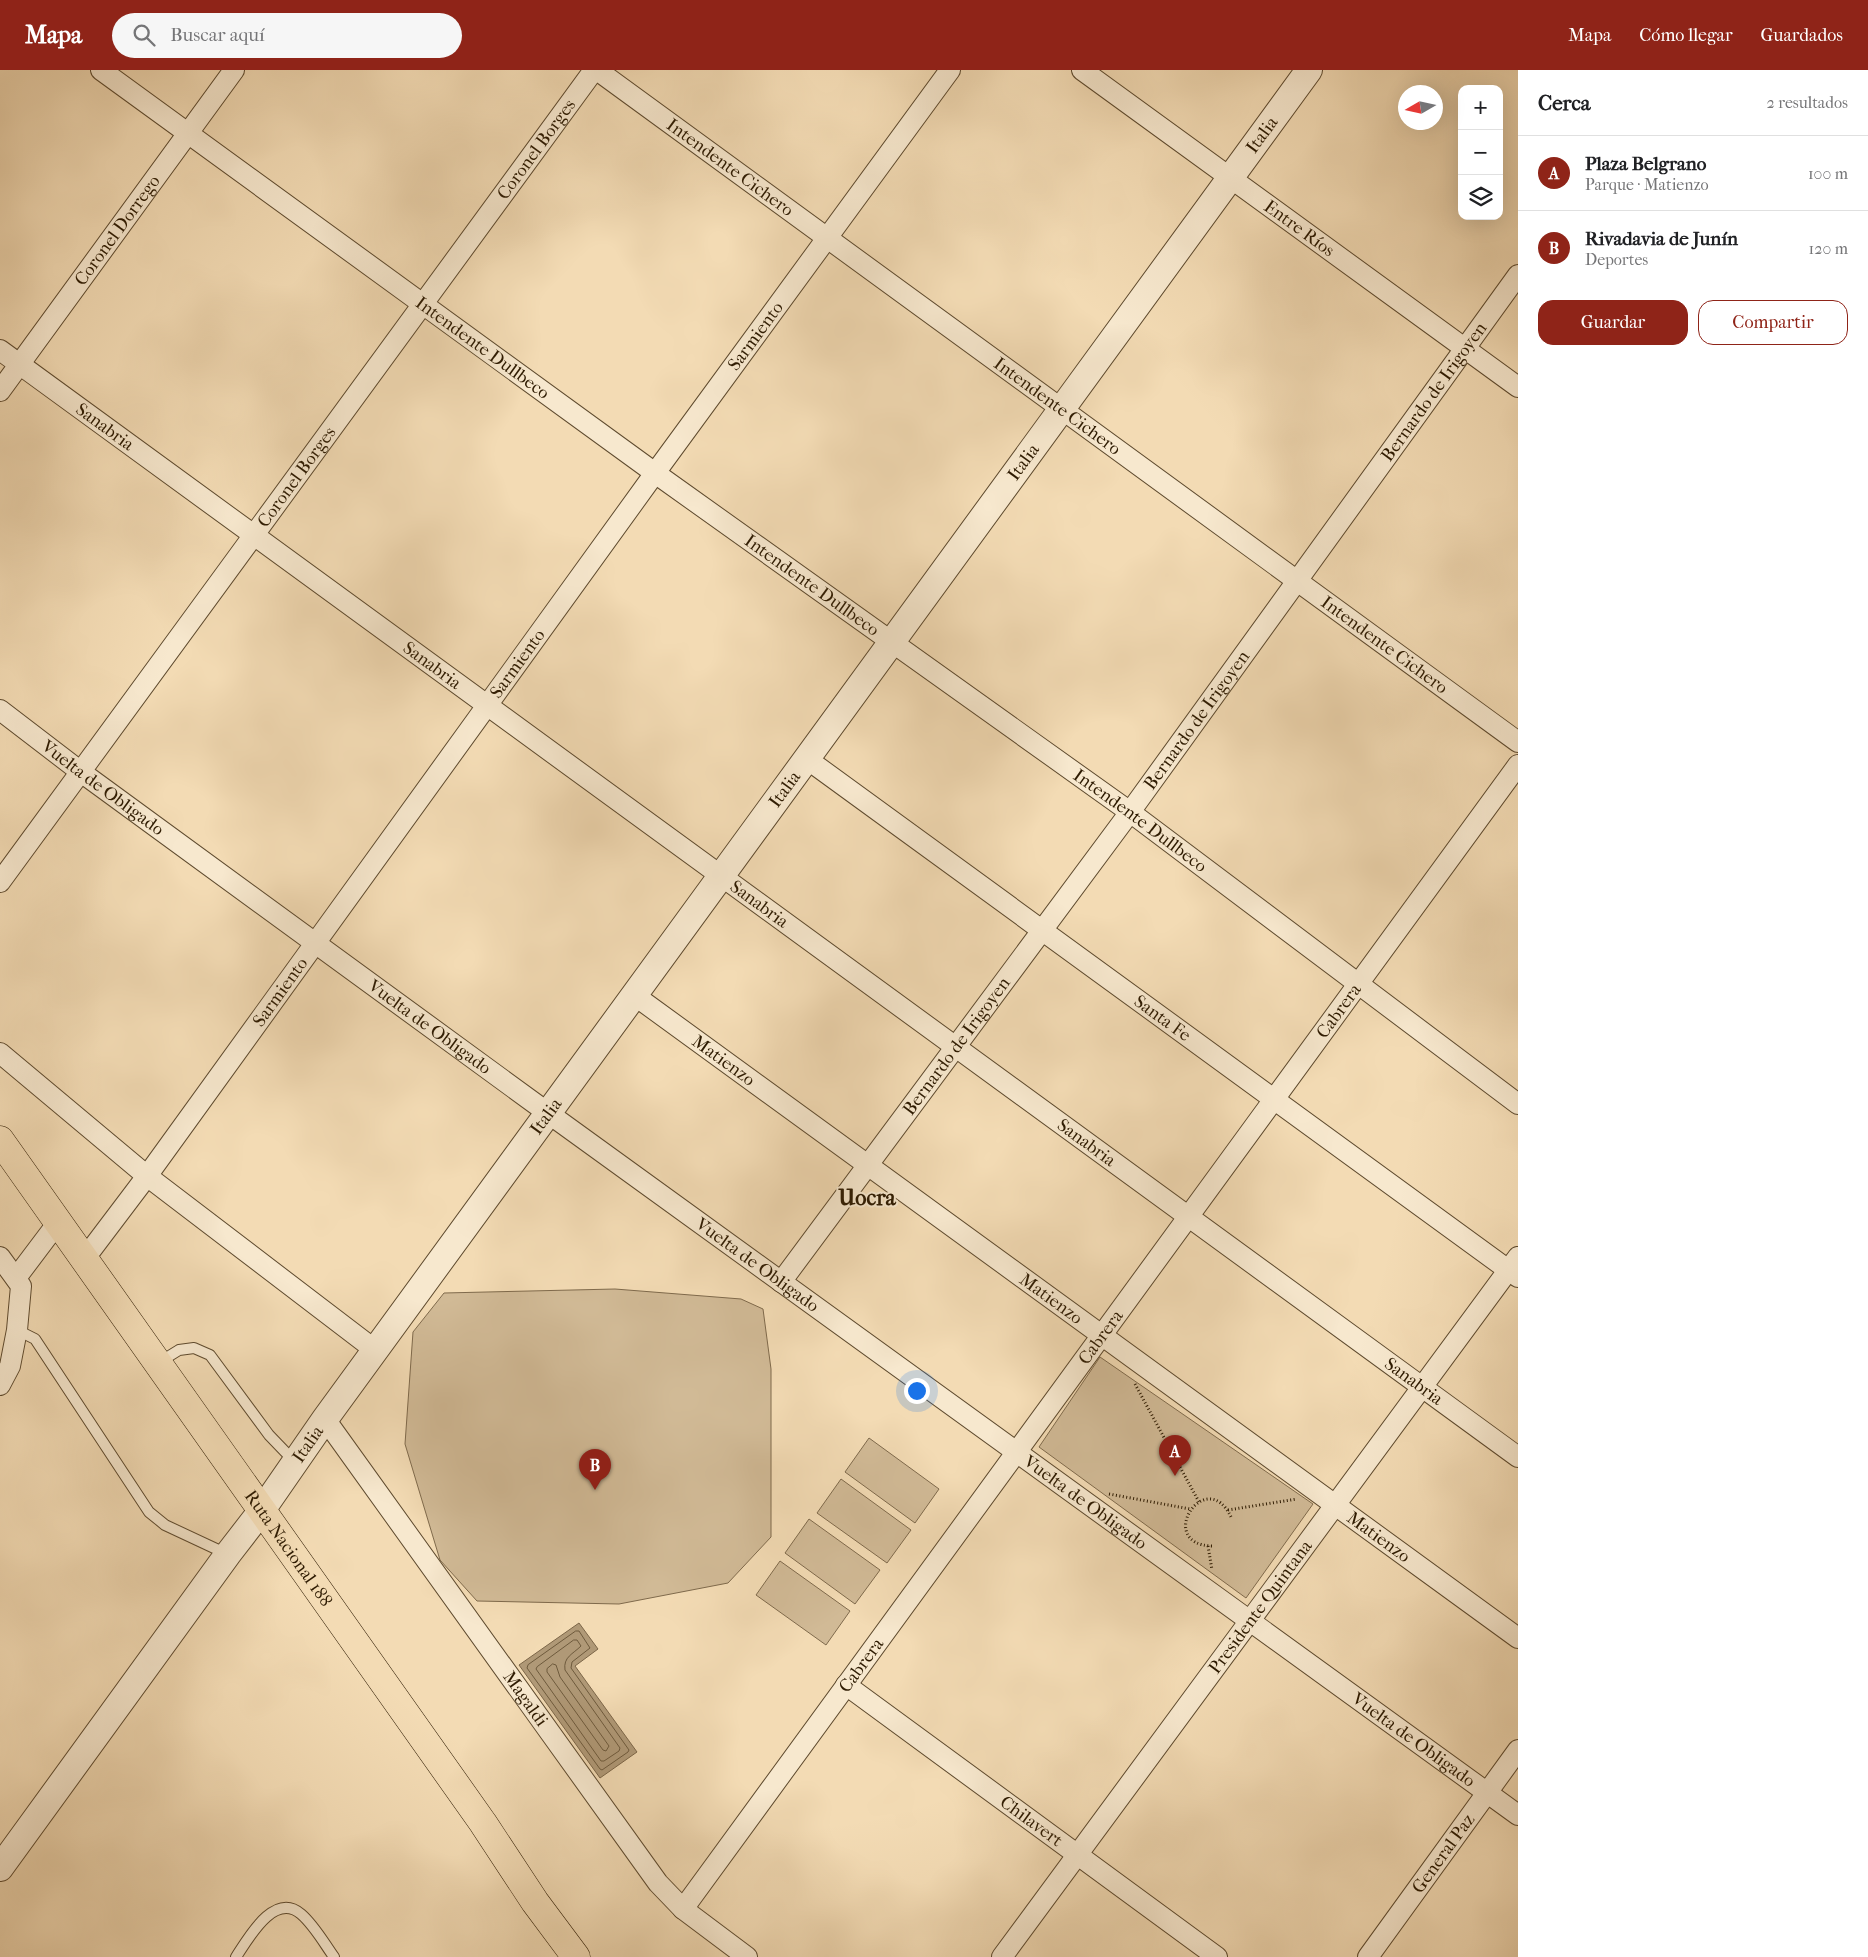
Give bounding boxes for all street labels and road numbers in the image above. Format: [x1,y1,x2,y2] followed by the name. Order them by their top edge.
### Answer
[493,95,580,204] street label: Coronel Borges
[1242,112,1283,157] street label: Italia
[662,114,798,221] street label: Intendente Cichero
[70,171,165,290] street label: Coronel Dorrego
[1260,196,1339,261] street label: Entre Ríos
[411,292,553,404] street label: Intendente Dullbeco
[724,298,788,375] street label: Sarmiento
[1377,318,1492,466] street label: Bernardo de Irigoyen
[990,353,1125,460] street label: Intendente Cichero
[71,399,139,456] street label: Sanabria
[253,423,341,531] street label: Coronel Borges
[1003,439,1044,485] street label: Italia
[740,530,883,641] street label: Intendente Dullbeco
[1317,592,1452,698] street label: Intendente Cichero
[486,625,550,703] street label: Sarmiento
[399,637,466,694] street label: Sanabria
[1140,646,1255,794] street label: Bernardo de Irigoyen
[37,735,168,840] street label: Vuelta de Obligado
[1069,765,1211,877] street label: Intendente Dullbeco
[765,766,806,812] street label: Italia
[726,876,793,933] street label: Sanabria
[248,953,312,1031] street label: Sarmiento
[899,973,1015,1119] street label: Bernardo de Irigoyen
[363,975,495,1079] street label: Vuelta de Obligado
[1312,979,1366,1042] street label: Cabrera
[1130,991,1195,1046] street label: Santa Fe
[688,1031,759,1091] street label: Matienzo
[526,1094,567,1139] street label: Italia
[1053,1115,1120,1172] street label: Sanabria
[691,1213,823,1317] street label: Vuelta de Obligado
[1015,1269,1087,1329] street label: Matienzo
[1074,1306,1128,1369] street label: Cabrera
[1380,1353,1447,1410] street label: Sanabria
[288,1421,329,1467] street label: Italia
[1019,1450,1151,1554] street label: Vuelta de Obligado
[240,1486,337,1611] street label: Ruta Nacional 188
[1343,1507,1414,1567] street label: Matienzo
[1204,1536,1317,1678] street label: Presidente Quintana
[835,1634,889,1697] street label: Cabrera
[498,1667,552,1731] street label: Magaldi
[1347,1688,1479,1792] street label: Vuelta de Obligado
[996,1792,1067,1852] street label: Chilavert
[1408,1810,1479,1897] street label: General Paz

